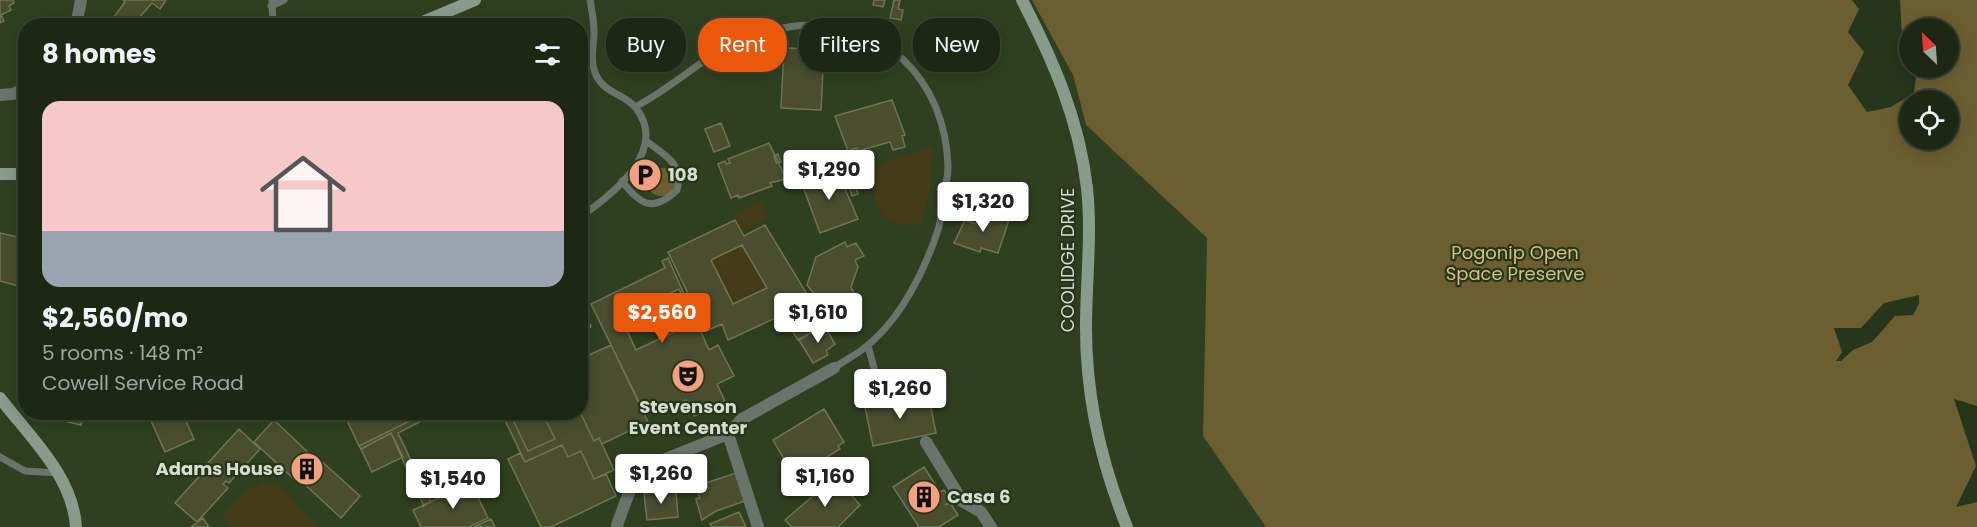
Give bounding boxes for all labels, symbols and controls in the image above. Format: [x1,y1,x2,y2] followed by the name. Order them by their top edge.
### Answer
[606,18,686,72] chip: Buy
[698,18,787,72] chip: Rent
[799,18,901,72] chip: Filters
[913,18,1000,72] chip: New
[1899,18,1959,78] north arrow
[1899,18,1959,150] map controls
[42,36,157,72] text: 8 homes
[531,38,564,71] icon: filters
[1899,90,1959,150] button: locate
[249,140,357,248] icon: home
[780,150,878,201] pin: $1,290
[797,155,861,183] text: $1,290
[627,157,663,193] parking icon: 108
[668,162,698,187] place label: 108
[934,182,1032,233] pin: $1,320
[952,187,1014,215] text: $1,320
[1055,188,1080,332] street label: COOLIDGE DRIVE
[1446,240,1584,286] park label: Pogonip Open Space Preserve
[613,293,711,344] pin: $2,560
[769,293,867,344] pin: $1,610
[627,298,697,326] text: $2,560
[788,298,848,326] text: $1,610
[42,300,188,336] text: $2,560/mo
[42,339,203,367] text: 5 rooms · 148 m²
[670,358,706,394] theatre icon: Stevenson Event Center
[42,369,244,397] text: Cowell Service Road
[851,369,949,420] pin: $1,260
[868,374,932,402] text: $1,260
[629,394,747,440] place label: Stevenson Event Center
[289,451,325,487] building icon: Adams House
[612,454,710,505] pin: $1,260
[155,456,284,481] place label: Adams House
[776,457,874,508] pin: $1,160
[404,459,502,510] pin: $1,540
[629,459,693,487] text: $1,260
[795,462,855,490] text: $1,160
[420,464,486,492] text: $1,540
[906,479,942,515] building icon: Casa 6
[947,484,1011,509] place label: Casa 6

